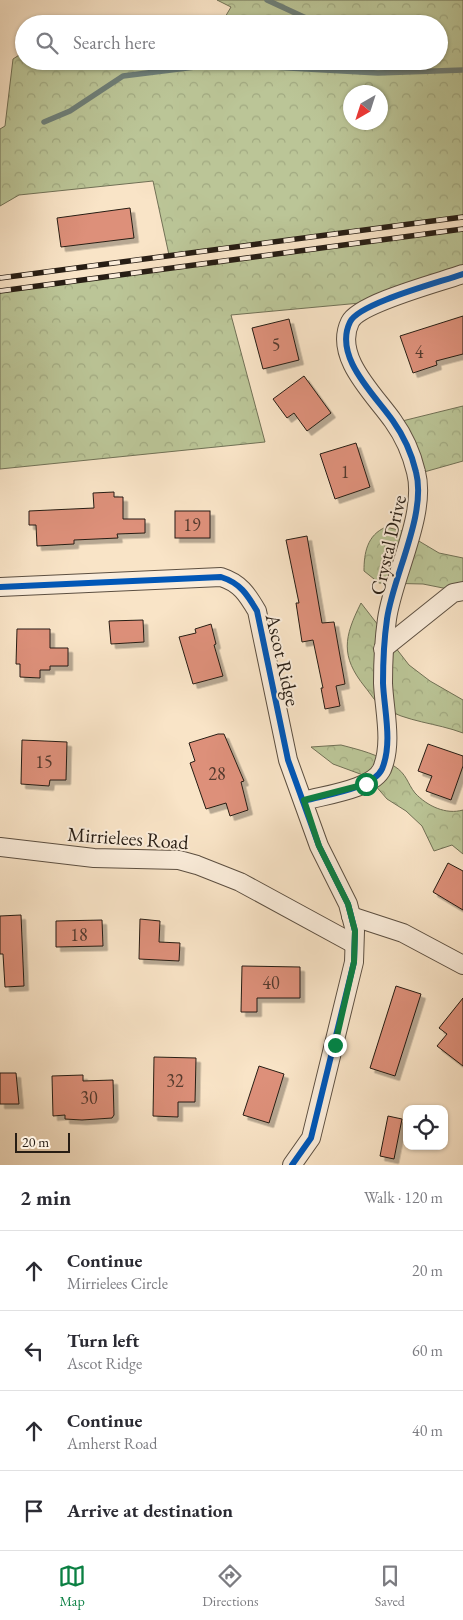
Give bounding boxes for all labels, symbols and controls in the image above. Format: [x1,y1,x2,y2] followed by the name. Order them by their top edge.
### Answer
[15,15,448,70] search box
[33,29,61,57] icon: search
[73,30,155,55] text: Search here
[343,85,388,130] north arrow
[272,333,280,356] house number: 5
[415,340,424,363] house number: 4
[341,460,349,483] house number: 1
[364,492,412,598] street label: Crystal Drive
[183,513,201,536] house number: 19
[260,610,306,709] street label: Ascot Ridge
[35,750,53,773] house number: 15
[208,762,226,785] house number: 28
[355,773,378,796] route start
[66,821,190,855] street label: Mirrielees Road
[70,923,88,946] house number: 18
[262,971,280,994] house number: 40
[324,1034,347,1057] route end
[166,1069,184,1092] house number: 32
[80,1086,98,1109] house number: 30
[403,1105,448,1150] map controls
[403,1105,448,1150] button: locate
[15,1130,70,1153] scale bar
[22,1133,49,1151] text: 20 m
[20,1184,71,1211] text: 2 min
[364,1187,443,1208] text: Walk · 120 m
[67,1248,142,1273] text: Continue
[20,1257,48,1285] icon: ahead
[412,1260,443,1281] text: 20 m
[67,1273,168,1294] text: Mirrielees Circle
[67,1328,139,1353] text: Turn left
[20,1337,48,1365] icon: left
[412,1340,443,1361] text: 60 m
[67,1353,142,1374] text: Ascot Ridge
[67,1408,142,1433] text: Continue
[20,1417,48,1445] icon: ahead
[412,1420,443,1441] text: 40 m
[67,1433,157,1454] text: Amherst Road
[20,1497,48,1525] icon: arrive
[67,1498,233,1523] text: Arrive at destination
[58,1562,86,1610] tab: Map
[202,1562,259,1610] tab: Directions
[375,1562,405,1610] tab: Saved

